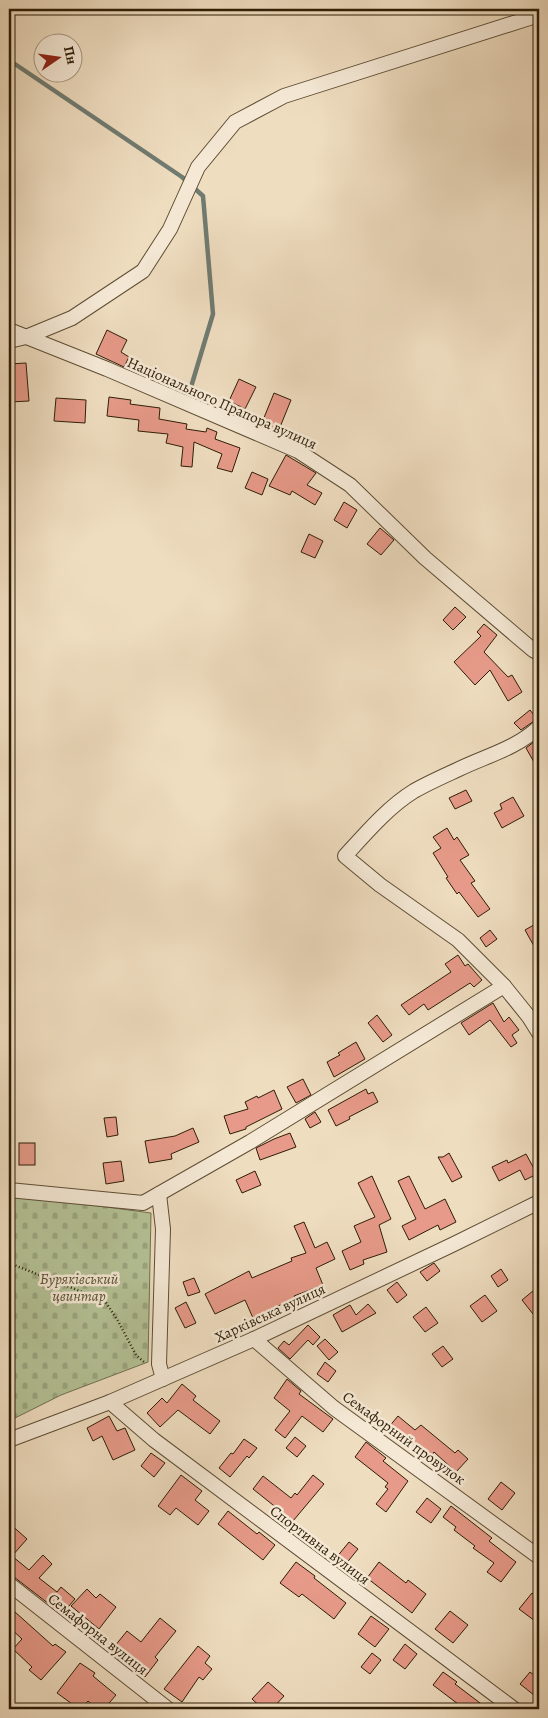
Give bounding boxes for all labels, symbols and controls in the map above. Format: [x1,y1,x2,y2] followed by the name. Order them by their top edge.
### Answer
[32,32,82,82] north arrow
[59,44,81,66] text: Пн
[124,352,320,454] street label: Національного Прапора вулиця
[40,1269,119,1306] park label: Буряківський цвинтар
[211,1279,329,1347] street label: Харківська вулиця
[338,1387,470,1490] street label: Семафорний провулок
[266,1501,374,1589] street label: Спортивна вулиця
[44,1589,152,1679] street label: Семафорна вулиця

